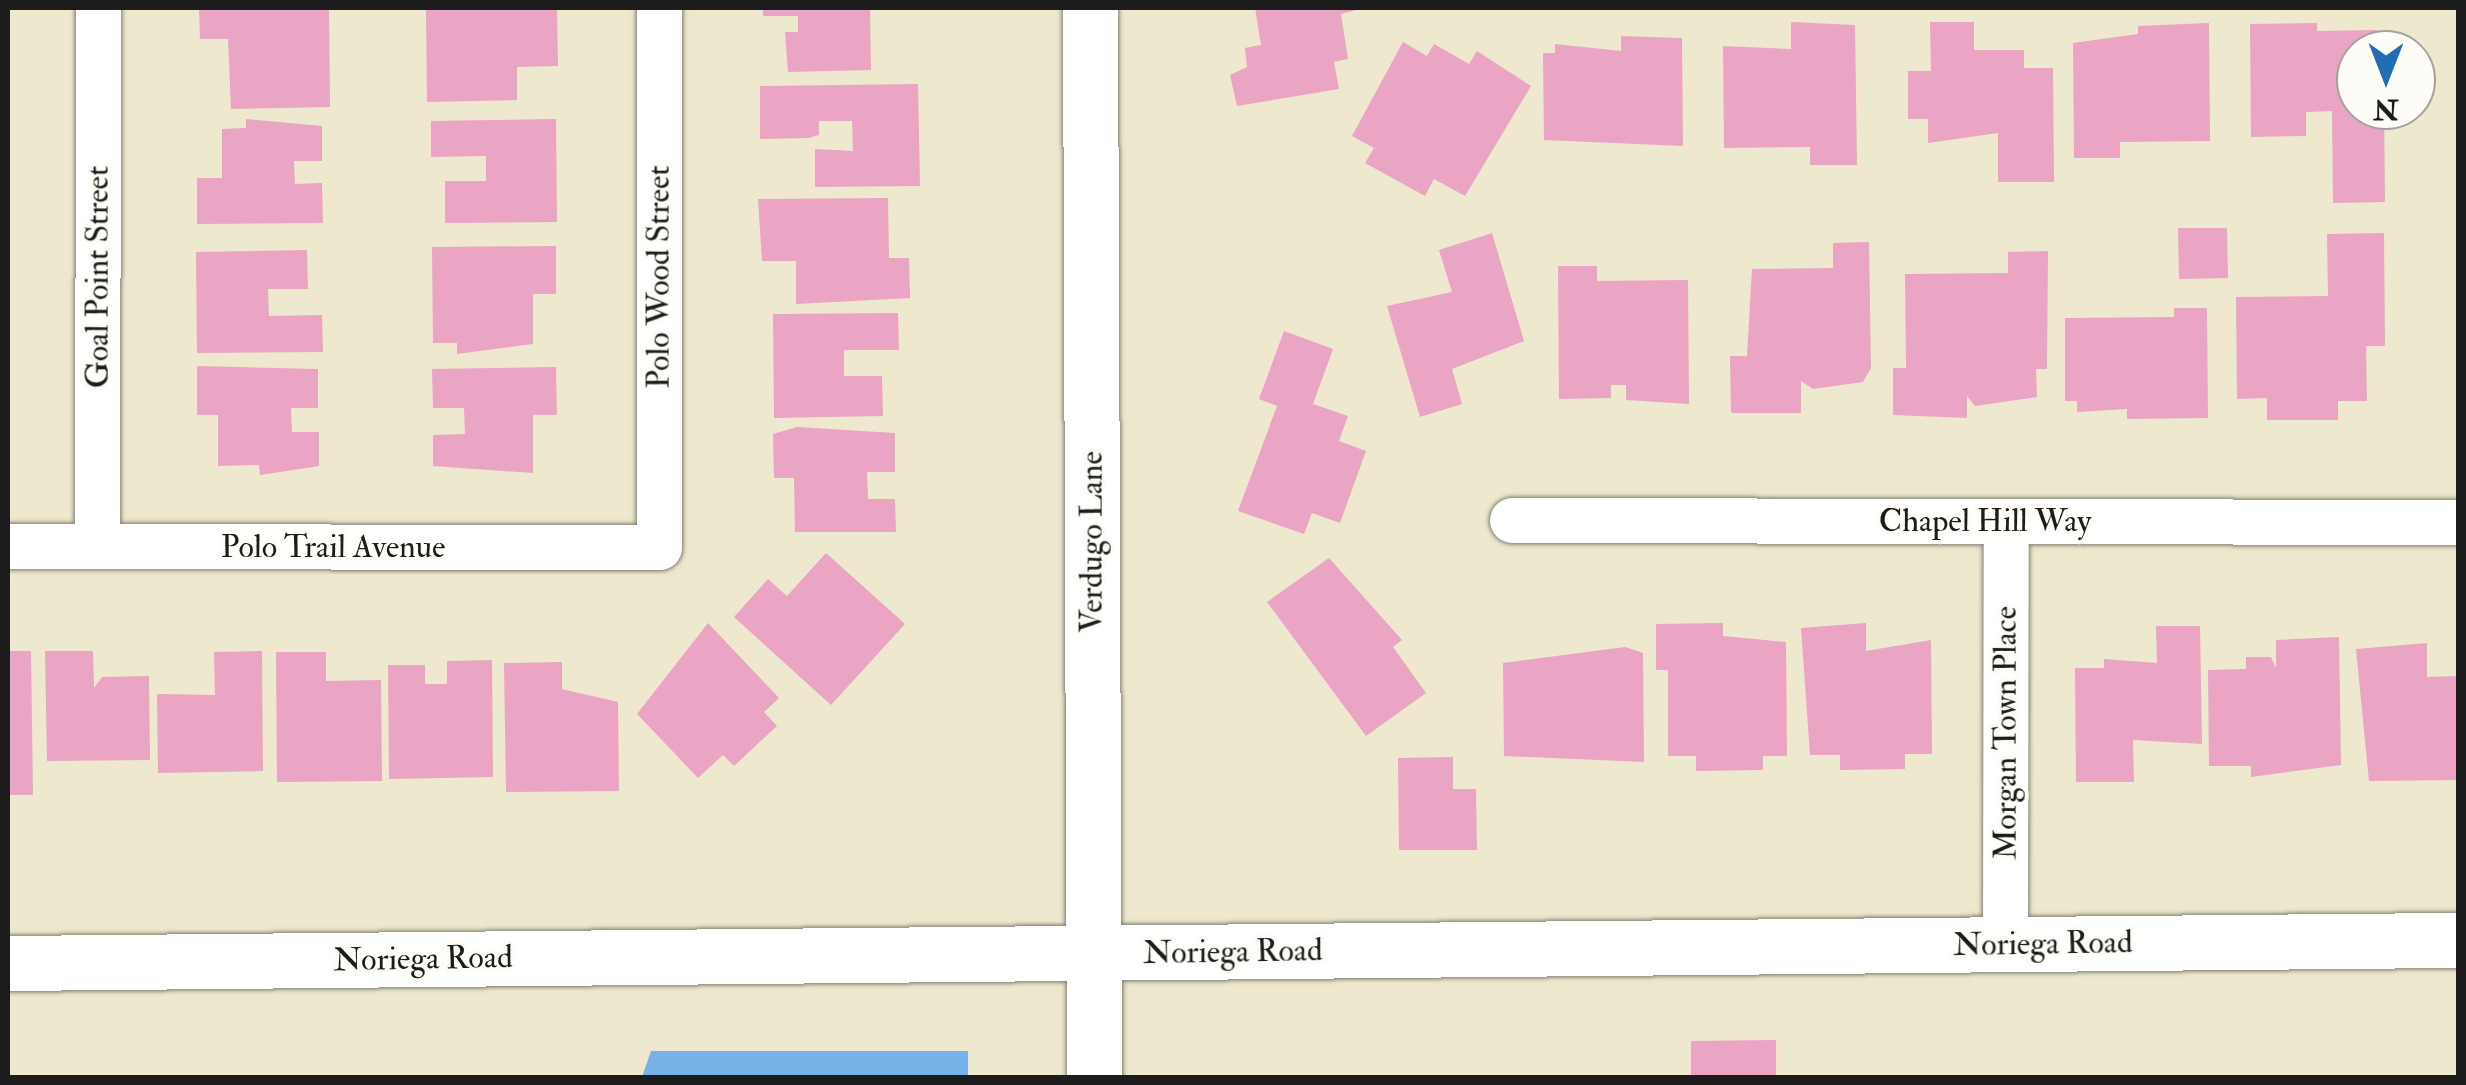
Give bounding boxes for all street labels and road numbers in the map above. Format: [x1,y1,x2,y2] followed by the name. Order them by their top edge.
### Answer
[640,165,678,389] street label: Polo Wood Street
[79,166,117,388] street label: Goal Point Street
[1073,451,1111,633] street label: Verdugo Lane
[1879,502,2091,540] street label: Chapel Hill Way
[221,528,445,566] street label: Polo Trail Avenue
[1987,606,2025,860] street label: Morgan Town Place
[1953,923,2133,965] street label: Noriega Road
[1143,931,1323,973] street label: Noriega Road
[333,938,513,980] street label: Noriega Road

